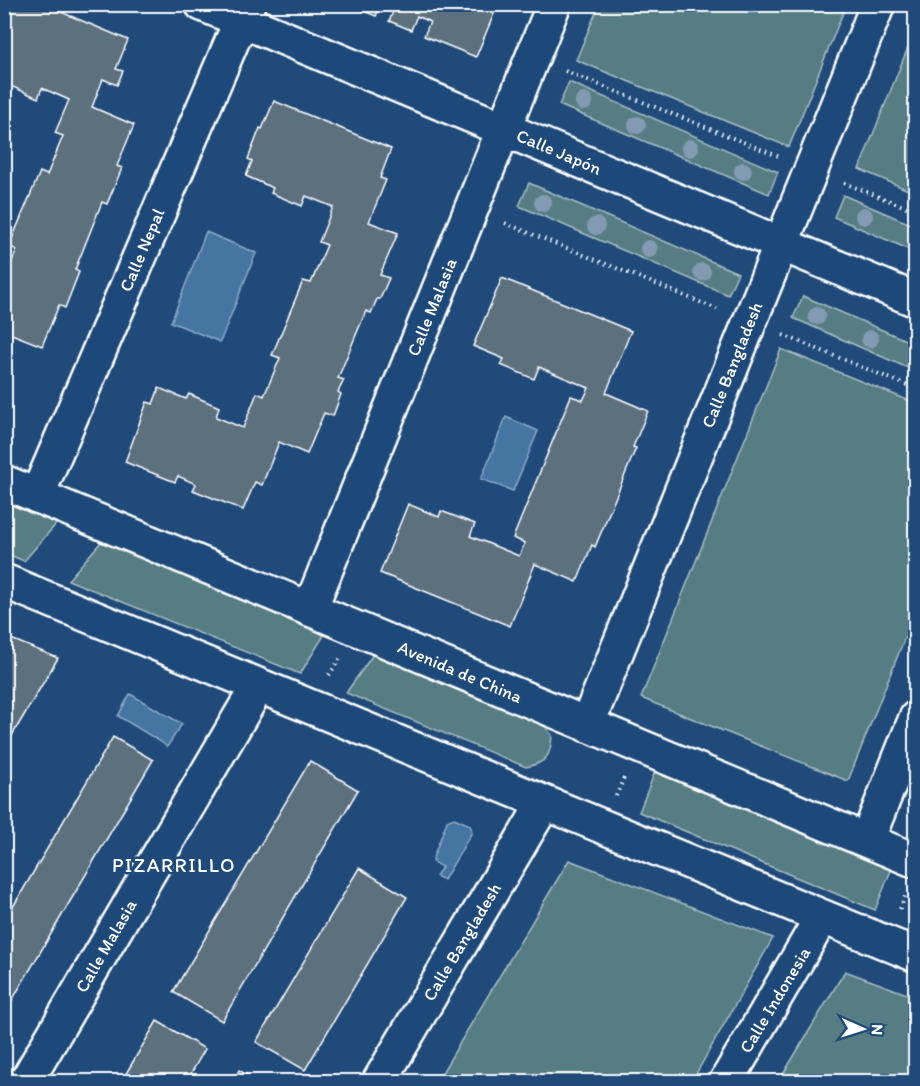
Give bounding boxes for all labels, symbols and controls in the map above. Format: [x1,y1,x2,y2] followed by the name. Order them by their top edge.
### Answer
[513,124,605,180] street label: Calle Japón
[115,205,169,295] street label: Calle Nepal
[402,254,462,359] street label: Calle Malasia
[697,299,767,431] street label: Calle Bangladesh
[394,636,526,708] street label: Avenida de China
[112,853,236,877] district label: PIZARRILLO
[418,879,506,1005] street label: Calle Bangladesh
[70,895,142,997] street label: Calle Malasia
[735,942,816,1057] street label: Calle Indonesia
[833,999,893,1059] north arrow
[868,1024,887,1036] text: N

